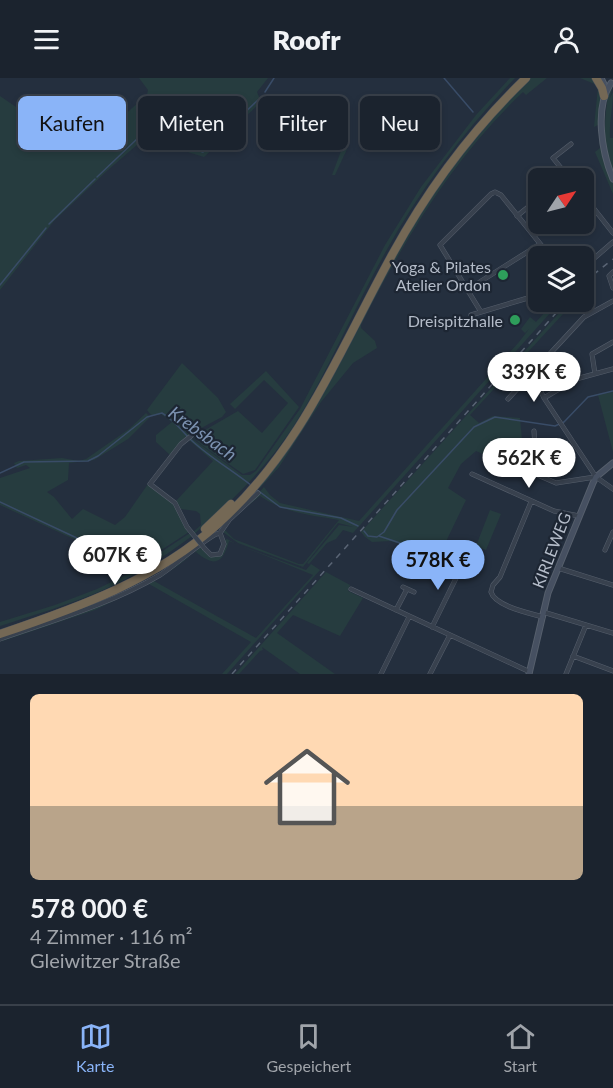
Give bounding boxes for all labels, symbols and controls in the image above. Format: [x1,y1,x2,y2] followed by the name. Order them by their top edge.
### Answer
[30,23,63,56] icon: menu
[273,23,341,56] text: Roofr
[550,23,583,56] icon: person
[18,96,126,150] chip: Kaufen
[138,96,246,150] chip: Mieten
[258,96,348,150] chip: Filter
[360,96,440,150] chip: Neu
[528,168,594,234] north arrow
[528,168,594,312] map controls
[528,246,594,312] button: layers
[392,257,491,294] place label: Yoga & Pilates Atelier Ordon
[496,268,510,282] marker: Yoga & Pilates Atelier Ordon
[408,311,503,330] place label: Dreispitzhalle
[508,313,522,327] marker: Dreispitzhalle
[485,352,583,403] pin: 339K €
[502,359,566,383] text: 339K €
[165,401,241,465] water label: Krebsbach
[480,438,578,489] pin: 562K €
[497,445,561,469] text: 562K €
[528,509,574,591] street label: KIRLEWEG
[66,535,164,586] pin: 607K €
[389,540,487,591] pin: 578K €
[83,542,147,566] text: 607K €
[406,547,470,571] text: 578K €
[253,733,361,841] icon: home
[30,892,148,924] text: 578 000 €
[30,924,192,948] text: 4 Zimmer · 116 m²
[30,948,180,972] text: Gleiwitzer Straße
[76,1020,115,1075] tab: Karte
[267,1020,351,1075] tab: Gespeichert
[503,1020,537,1075] tab: Start

